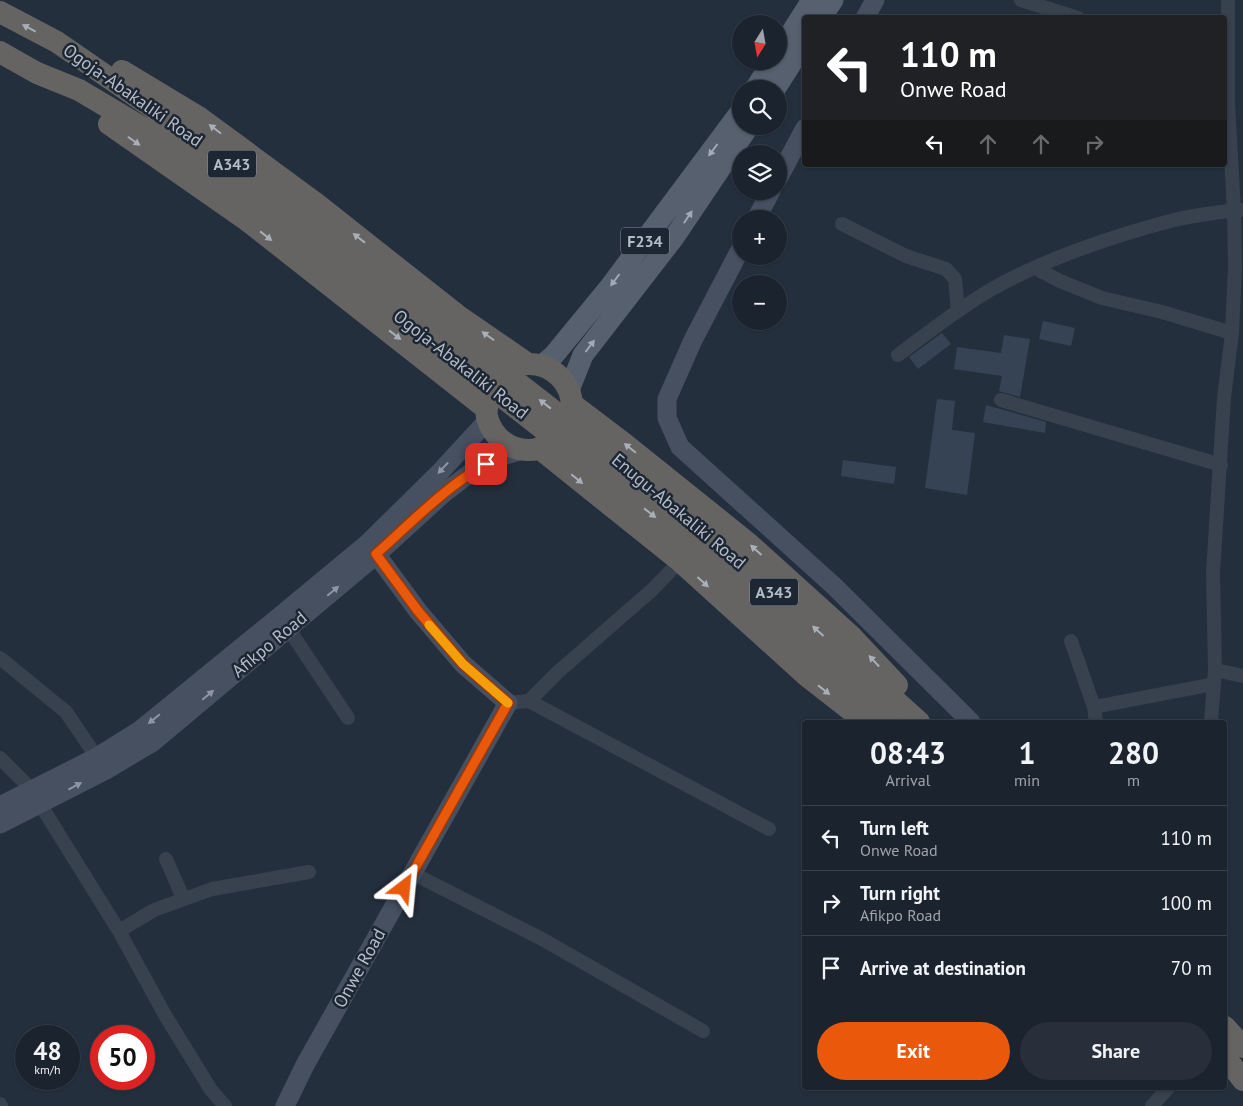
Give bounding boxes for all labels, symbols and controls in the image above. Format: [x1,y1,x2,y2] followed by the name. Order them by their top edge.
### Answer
[732,15,788,70] north arrow
[732,15,787,330] map controls
[22,24,37,32] one-way arrow
[900,31,997,77] text: 110 m
[817,35,882,100] icon: left
[59,38,207,152] street label: Ogoja-Abakaliki Road
[900,75,1007,103] text: Onwe Road
[732,80,787,135] button: search
[208,124,222,134] one-way arrow
[921,130,949,158] icon: left
[974,130,1002,158] icon: ahead
[1027,130,1055,158] icon: ahead
[1080,130,1108,158] icon: right
[127,136,140,147] one-way arrow
[708,143,718,157] one-way arrow
[732,145,787,200] button: layers
[208,150,256,178] road number: A343
[683,210,693,223] one-way arrow
[732,210,787,265] button: +
[621,228,669,255] road number: F234
[259,230,272,241] one-way arrow
[353,232,366,243] one-way arrow
[610,273,620,287] one-way arrow
[732,275,787,330] button: −
[389,304,533,424] street label: Ogoja-Abakaliki Road
[388,330,401,341] one-way arrow
[481,331,495,341] one-way arrow
[585,339,595,353] one-way arrow
[539,398,552,409] one-way arrow
[624,442,637,453] one-way arrow
[465,443,507,485] pin
[607,448,751,574] street label: Enugu-Abakaliki Road
[472,450,500,478] icon: arrive
[437,462,449,474] one-way arrow
[571,473,583,484] one-way arrow
[643,507,656,518] one-way arrow
[749,545,762,556] one-way arrow
[696,576,708,588] one-way arrow
[750,578,798,606] road number: A343
[326,585,339,596] one-way arrow
[227,606,311,682] street label: Afikpo Road
[812,625,824,637] one-way arrow
[868,656,880,668] one-way arrow
[817,684,830,695] one-way arrow
[202,690,215,701] one-way arrow
[148,713,161,724] one-way arrow
[870,733,946,772] text: 08:43
[1019,733,1036,772] text: 1
[1108,733,1159,772] text: 280
[886,770,930,790] text: Arrival
[1014,770,1040,790] text: min
[1127,770,1140,790] text: m
[67,782,82,790] one-way arrow
[860,816,929,840] text: Turn left
[817,824,845,852] icon: left
[1160,826,1212,850] text: 110 m
[860,840,938,860] text: Onwe Road
[377,861,429,913] position arrow
[860,881,940,905] text: Turn right
[817,889,845,917] icon: right
[1160,891,1212,915] text: 100 m
[860,905,941,925] text: Afikpo Road
[328,924,390,1012] street label: Onwe Road
[817,954,845,982] icon: arrive
[860,956,1026,980] text: Arrive at destination
[1171,956,1212,980] text: 70 m
[817,1022,1010,1080] button: Exit
[1020,1022,1212,1080] button: Share
[90,1025,155,1090] speed limit sign: 50
[33,1035,62,1067] text: 48
[34,1062,61,1077] text: km/h

